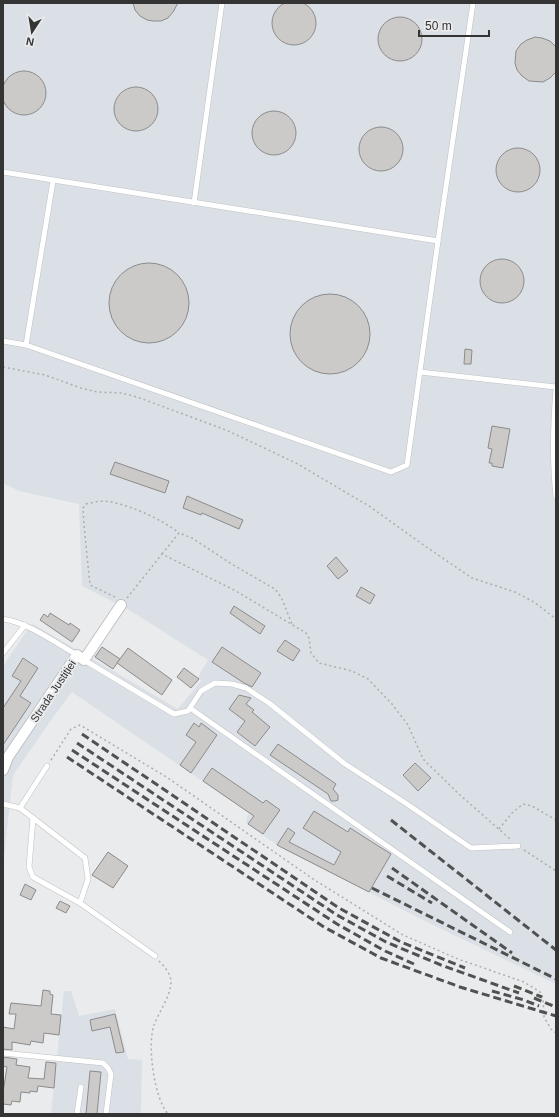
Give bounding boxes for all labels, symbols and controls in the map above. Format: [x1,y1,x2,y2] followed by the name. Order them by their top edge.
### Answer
[12,12,52,52] north arrow
[419,12,489,38] scale bar
[425,19,452,33] text: 50 m
[25,35,35,48] text: N
[28,658,78,724] street label: Strada Justiției

